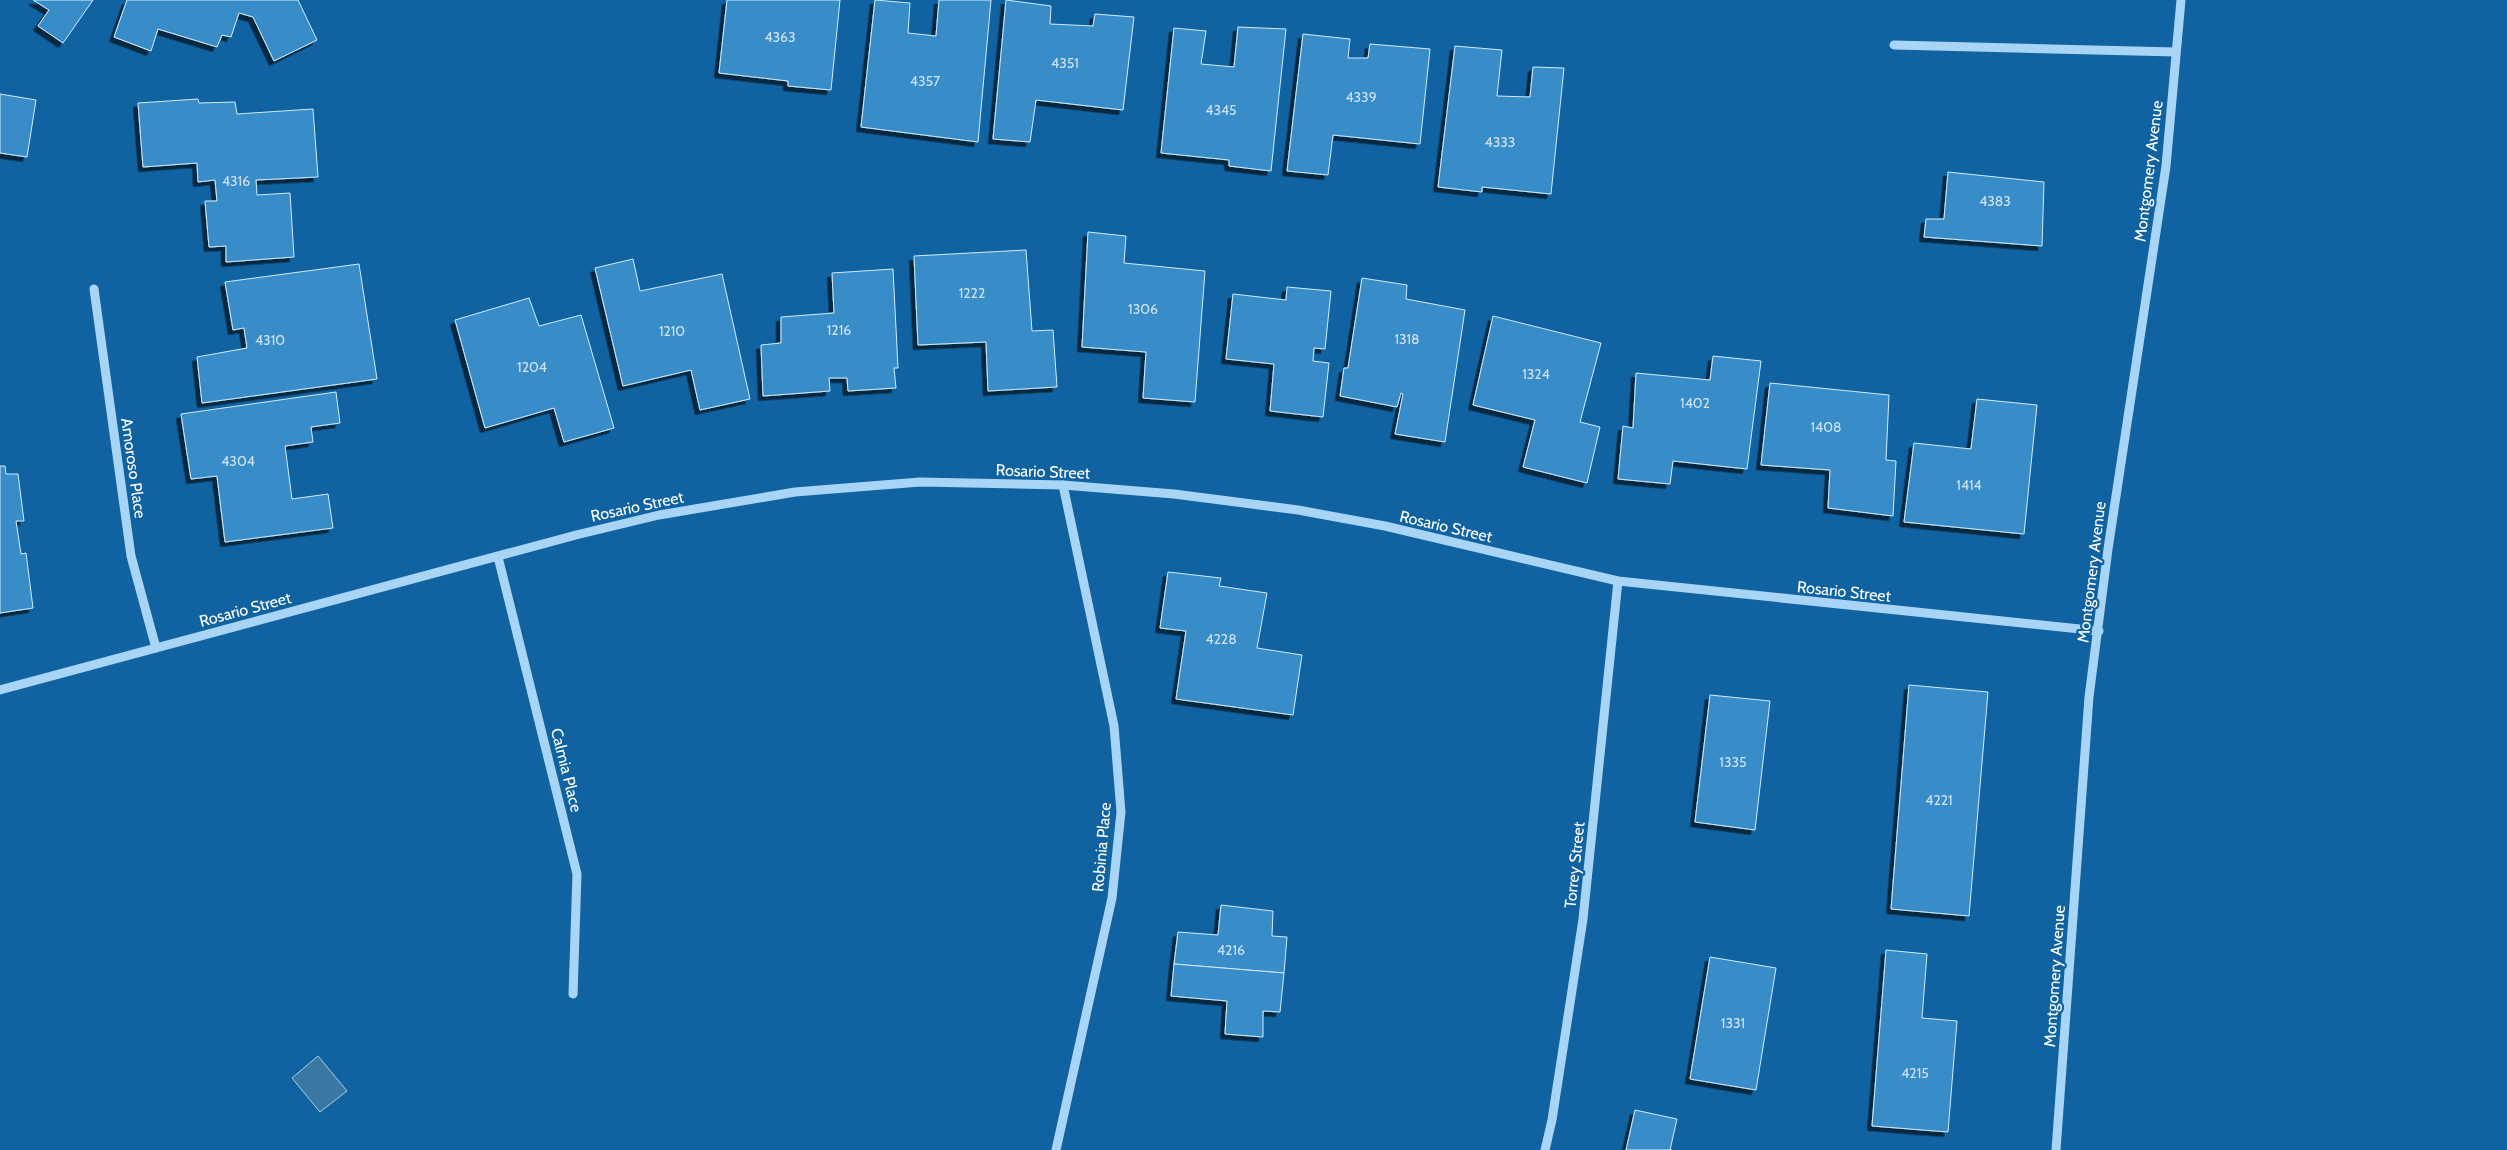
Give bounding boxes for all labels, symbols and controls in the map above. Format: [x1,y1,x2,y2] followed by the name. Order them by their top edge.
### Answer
[764,28,796,46] house number: 4363
[1051,54,1079,72] house number: 4351
[910,72,940,90] house number: 4357
[1345,88,1377,106] house number: 4339
[2130,99,2167,243] street label: Montgomery Avenue
[1205,101,1237,119] house number: 4345
[1485,133,1515,151] house number: 4333
[222,172,250,190] house number: 4316
[1979,192,2011,210] house number: 4383
[959,284,985,302] house number: 1222
[1128,300,1158,318] house number: 1306
[827,321,851,339] house number: 1216
[659,322,685,340] house number: 1210
[1394,330,1420,348] house number: 1318
[255,331,285,349] house number: 4310
[517,358,547,376] house number: 1204
[1522,365,1550,383] house number: 1324
[1680,394,1710,412] house number: 1402
[117,417,150,520] street label: Amoroso Place
[1811,418,1841,436] house number: 1408
[221,452,255,470] house number: 4304
[995,460,1091,483] street label: Rosario Street
[1956,476,1982,494] house number: 1414
[589,487,686,526] street label: Rosario Street
[2073,500,2110,644] street label: Montgomery Avenue
[1398,507,1495,546] street label: Rosario Street
[1796,577,1892,606] street label: Rosario Street
[197,588,294,631] street label: Rosario Street
[1205,630,1237,648] house number: 4228
[547,726,586,814] street label: Calmia Place
[1719,753,1747,771] house number: 1335
[1925,791,1953,809] house number: 4221
[1088,801,1115,893] street label: Robinia Place
[1561,820,1589,909] street label: Torrey Street
[2040,904,2069,1048] street label: Montgomery Avenue
[1217,941,1245,959] house number: 4216
[1721,1014,1745,1032] house number: 1331
[1901,1064,1929,1082] house number: 4215

